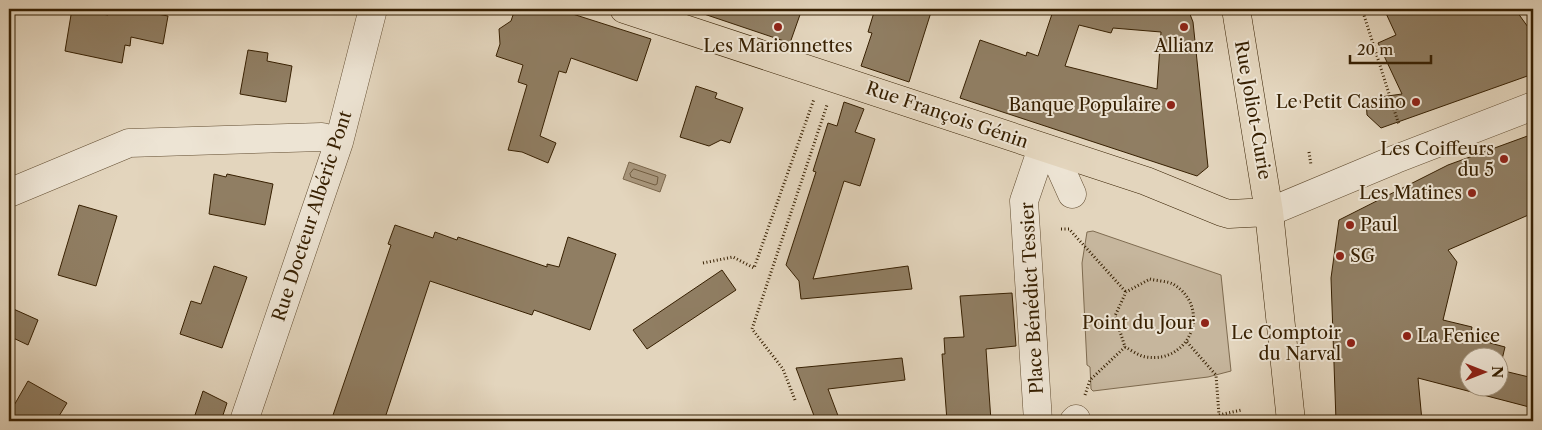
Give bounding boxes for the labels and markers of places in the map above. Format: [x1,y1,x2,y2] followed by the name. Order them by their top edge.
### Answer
[772,21,784,33] marker: Les Marionnettes
[1178,21,1190,33] marker: Allianz
[703,35,853,57] place label: Les Marionnettes
[1153,35,1214,57] place label: Allianz
[1276,91,1406,113] place label: Le Petit Casino
[1008,94,1161,116] place label: Banque Populaire
[1410,96,1422,108] marker: Le Petit Casino
[1165,99,1177,111] marker: Banque Populaire
[1380,138,1494,181] place label: Les Coiffeurs du 5
[1498,153,1510,165] marker: Les Coiffeurs du 5
[1359,182,1462,204] place label: Les Matines
[1466,187,1478,199] marker: Les Matines
[1360,214,1398,236] place label: Paul
[1344,219,1356,231] marker: Paul
[1350,245,1376,267] place label: SG
[1334,250,1346,262] marker: SG
[1082,312,1195,334] place label: Point du Jour
[1199,317,1211,329] marker: Point du Jour
[1231,322,1341,365] place label: Le Comptoir du Narval
[1417,325,1500,347] place label: La Fenice
[1401,330,1413,342] marker: La Fenice
[1345,337,1357,349] marker: Le Comptoir du Narval

